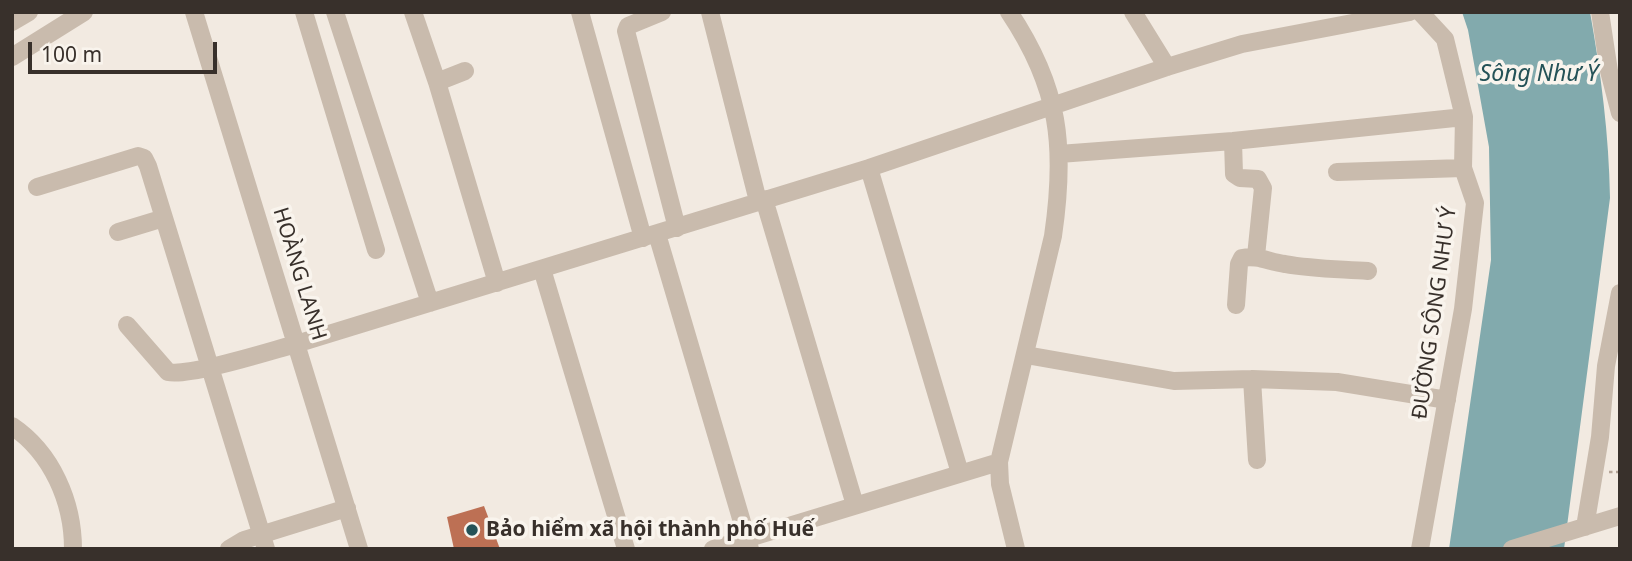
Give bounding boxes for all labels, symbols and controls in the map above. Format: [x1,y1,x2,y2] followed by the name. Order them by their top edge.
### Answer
[32,28,220,72] scale bar
[41,40,102,68] text: 100 m
[1480,60,1598,88] water label: Sông Như Ý
[267,205,331,343] street label: HOÀNG LANH
[1408,205,1462,421] street label: ĐƯỜNG SÔNG NHƯ Ý
[486,517,814,543] place label: Bảo hiểm xã hội thành phố Huế
[464,522,480,538] marker: Bảo hiểm xã hội thành phố Huế

